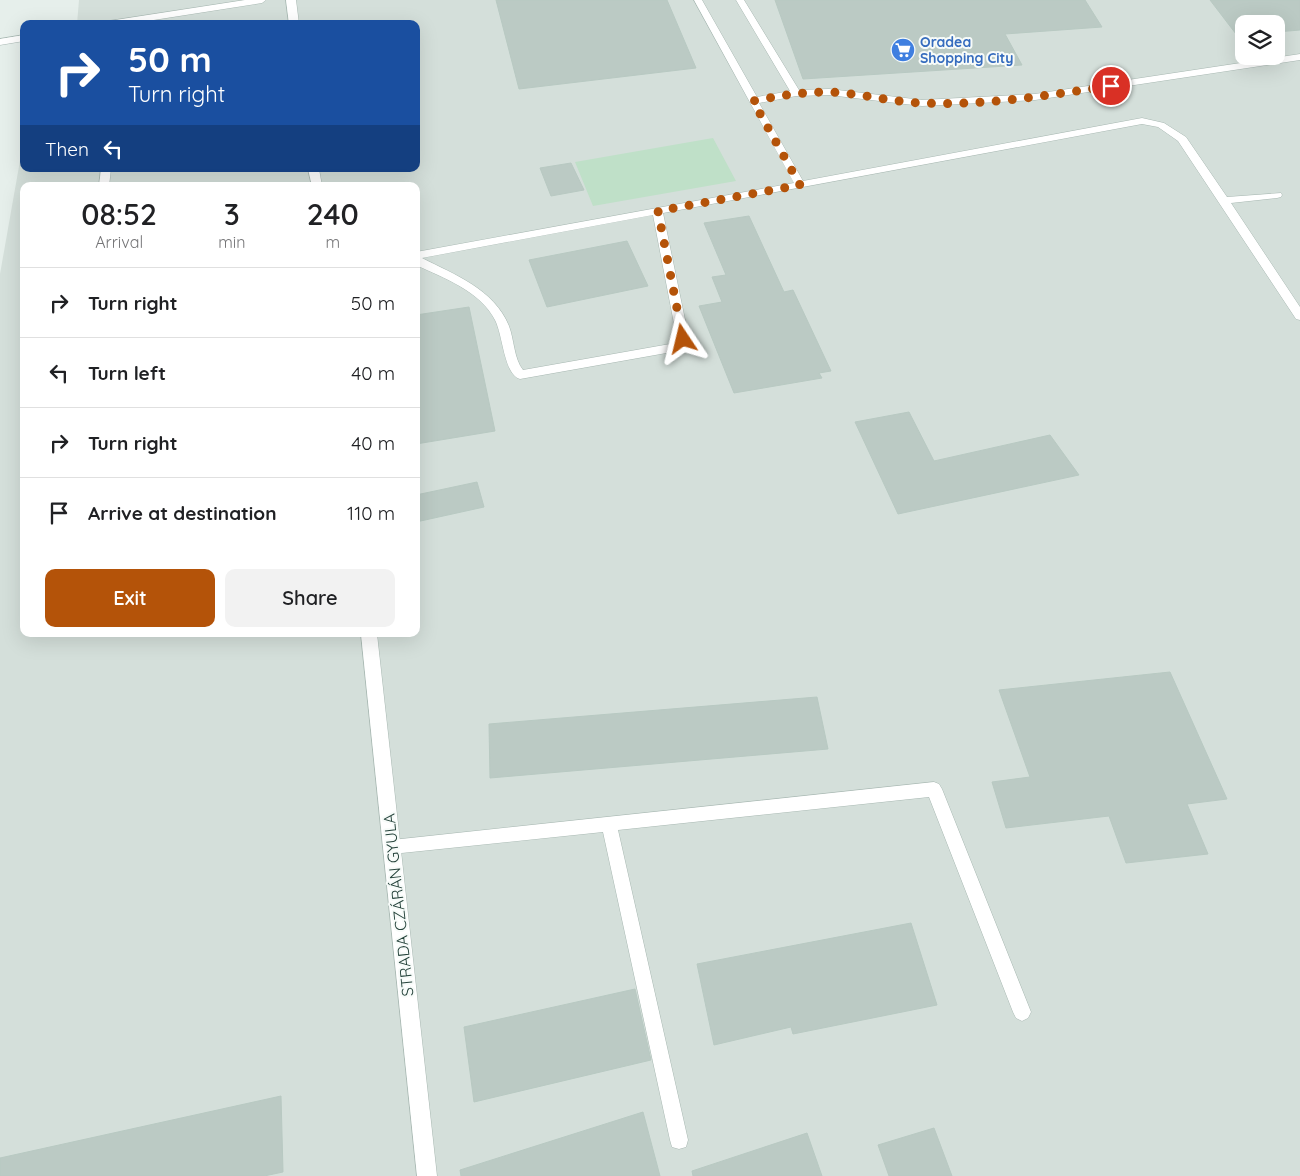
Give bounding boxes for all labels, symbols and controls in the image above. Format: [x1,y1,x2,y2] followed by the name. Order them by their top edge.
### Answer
[1235,15,1285,65] map controls
[1235,15,1285,65] button: layers
[920,33,1013,67] place label: Oradea Shopping City
[128,37,212,81] text: 50 m
[890,37,916,63] supermarket icon: Oradea Shopping City
[45,40,110,105] icon: right
[1090,65,1132,107] pin
[1097,72,1125,100] icon: arrive
[128,80,225,108] text: Turn right
[99,135,127,163] icon: left
[45,137,89,161] text: Then
[81,195,157,233] text: 08:52
[224,195,240,233] text: 3
[307,195,359,233] text: 240
[95,232,143,252] text: Arrival
[218,232,245,252] text: min
[325,232,340,252] text: m
[45,289,73,317] icon: right
[88,291,177,315] text: Turn right
[351,291,395,315] text: 50 m
[656,312,708,364] position arrow
[45,359,73,387] icon: left
[88,361,166,385] text: Turn left
[351,361,395,385] text: 40 m
[45,429,73,457] icon: right
[88,431,177,455] text: Turn right
[351,431,395,455] text: 40 m
[45,499,73,527] icon: arrive
[88,501,277,525] text: Arrive at destination
[347,501,395,525] text: 110 m
[45,569,215,627] button: Exit
[225,569,395,627] button: Share
[378,813,418,997] street label: STRADA CZÁRÁN GYULA

